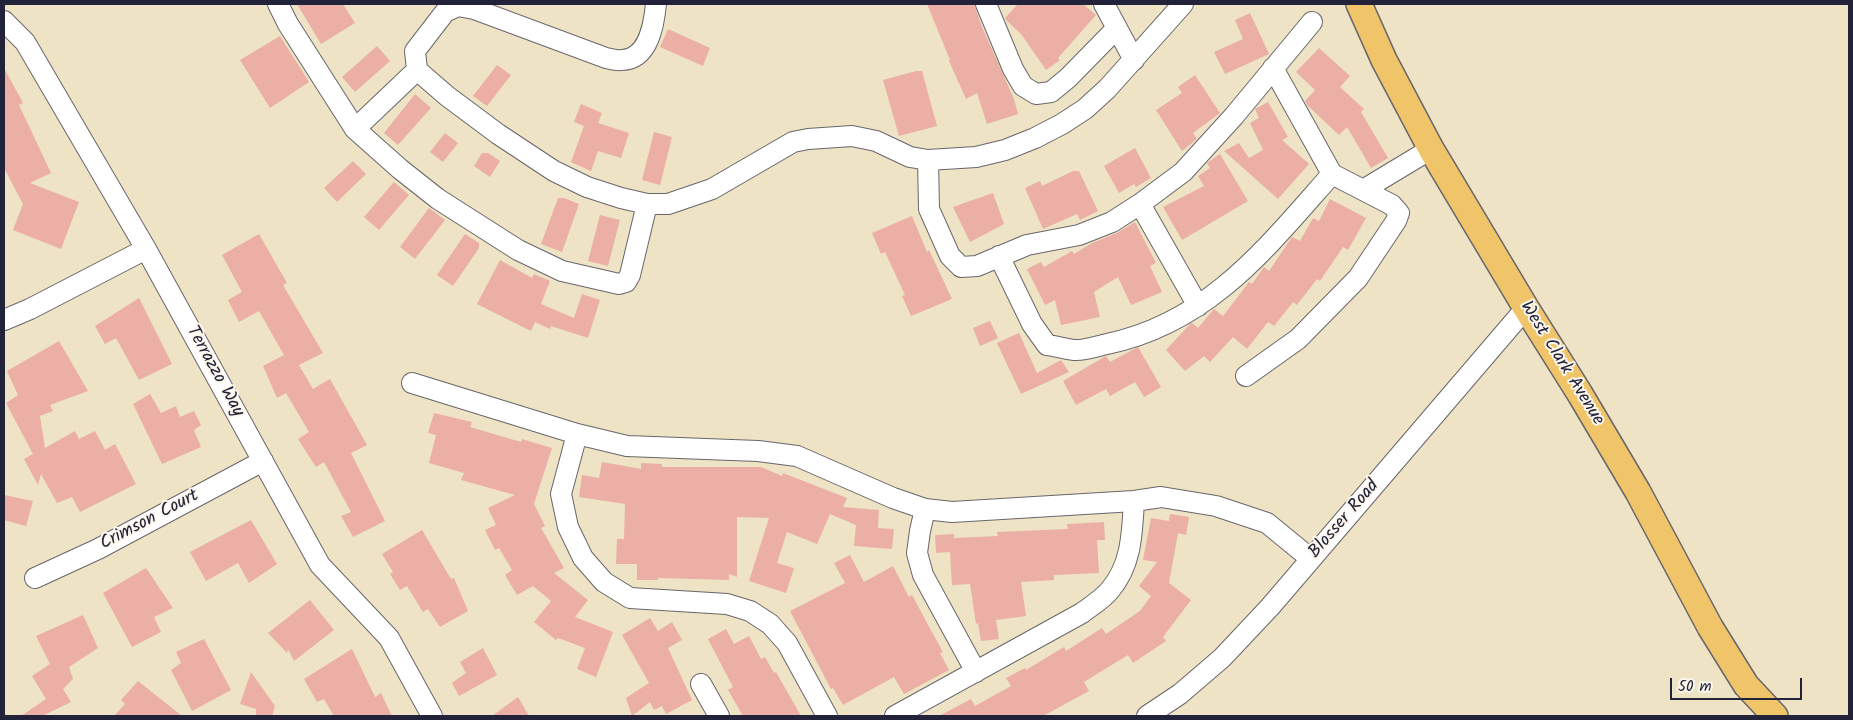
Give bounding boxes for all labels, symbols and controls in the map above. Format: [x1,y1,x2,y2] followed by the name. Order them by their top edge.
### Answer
[1514,298,1608,430] street label: West Clark Avenue
[180,323,248,421] street label: Terrazzo Way
[1305,476,1385,564] street label: Blosser Road
[97,486,203,556] street label: Crimson Court
[1673,668,1806,700] scale bar
[1678,675,1712,699] text: 50 m

